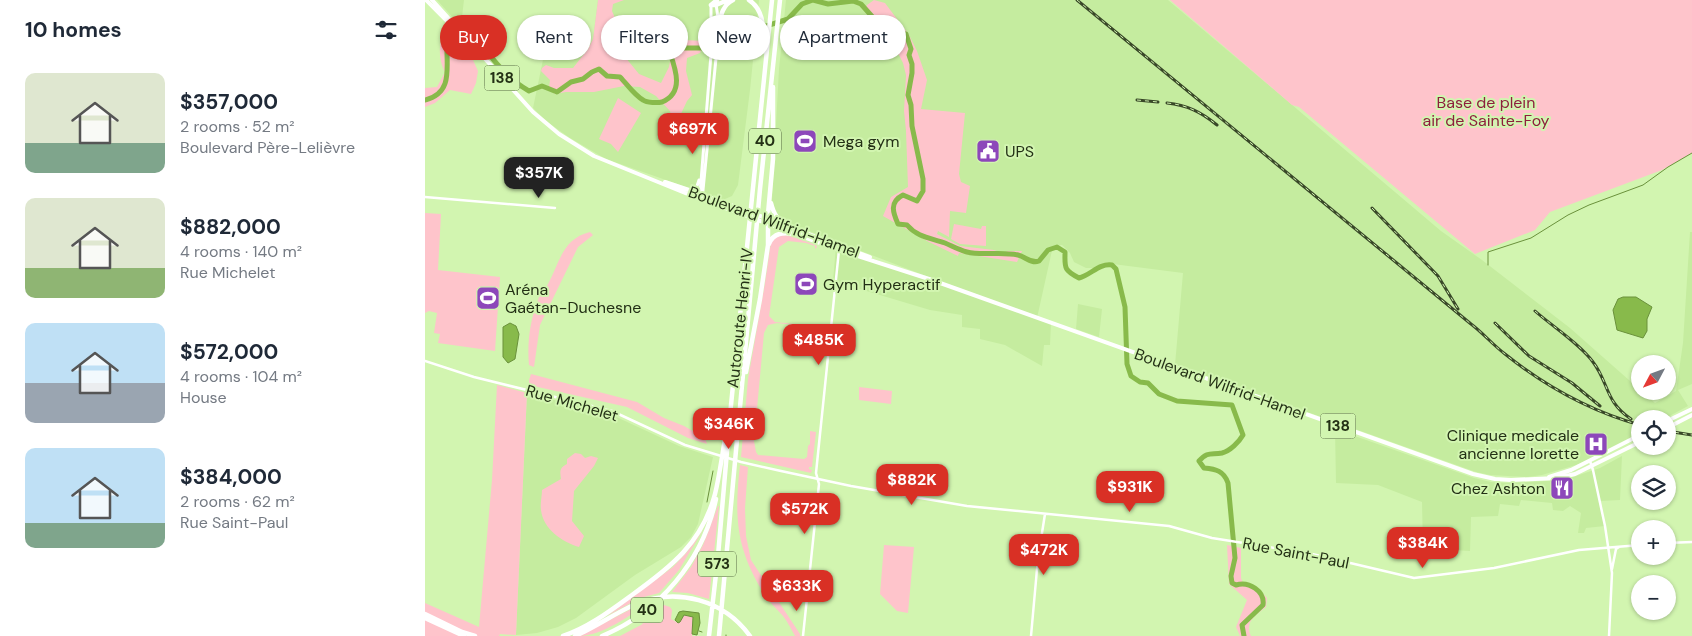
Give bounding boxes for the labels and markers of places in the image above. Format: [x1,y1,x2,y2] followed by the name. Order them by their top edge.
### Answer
[658,112,728,155] pin: $697K
[792,128,818,154] sports icon: Mega gym
[823,131,899,152] place label: Mega gym
[975,138,1001,164] public building icon: UPS
[1005,141,1034,162] place label: UPS
[504,156,574,199] pin: $357K
[793,271,819,297] sports icon: Gym Hyperactif
[823,274,941,295] place label: Gym Hyperactif
[505,279,641,318] place label: Aréna Gaétan-Duchesne
[475,285,501,311] sports icon: Aréna Gaétan-Duchesne
[784,324,854,366] pin: $485K
[694,408,764,450] pin: $346K
[1447,425,1579,464] place label: Clinique medicale ancienne lorette
[1583,431,1609,457] hospital icon: Clinique medicale ancienne lorette
[877,464,947,506] pin: $882K
[1095,470,1165,513] pin: $931K
[1549,475,1575,501] restaurant icon: Chez Ashton
[1451,478,1545,499] place label: Chez Ashton
[770,492,840,535] pin: $572K
[1388,526,1458,569] pin: $384K
[1009,534,1079,576] pin: $472K
[762,570,832,612] pin: $633K

